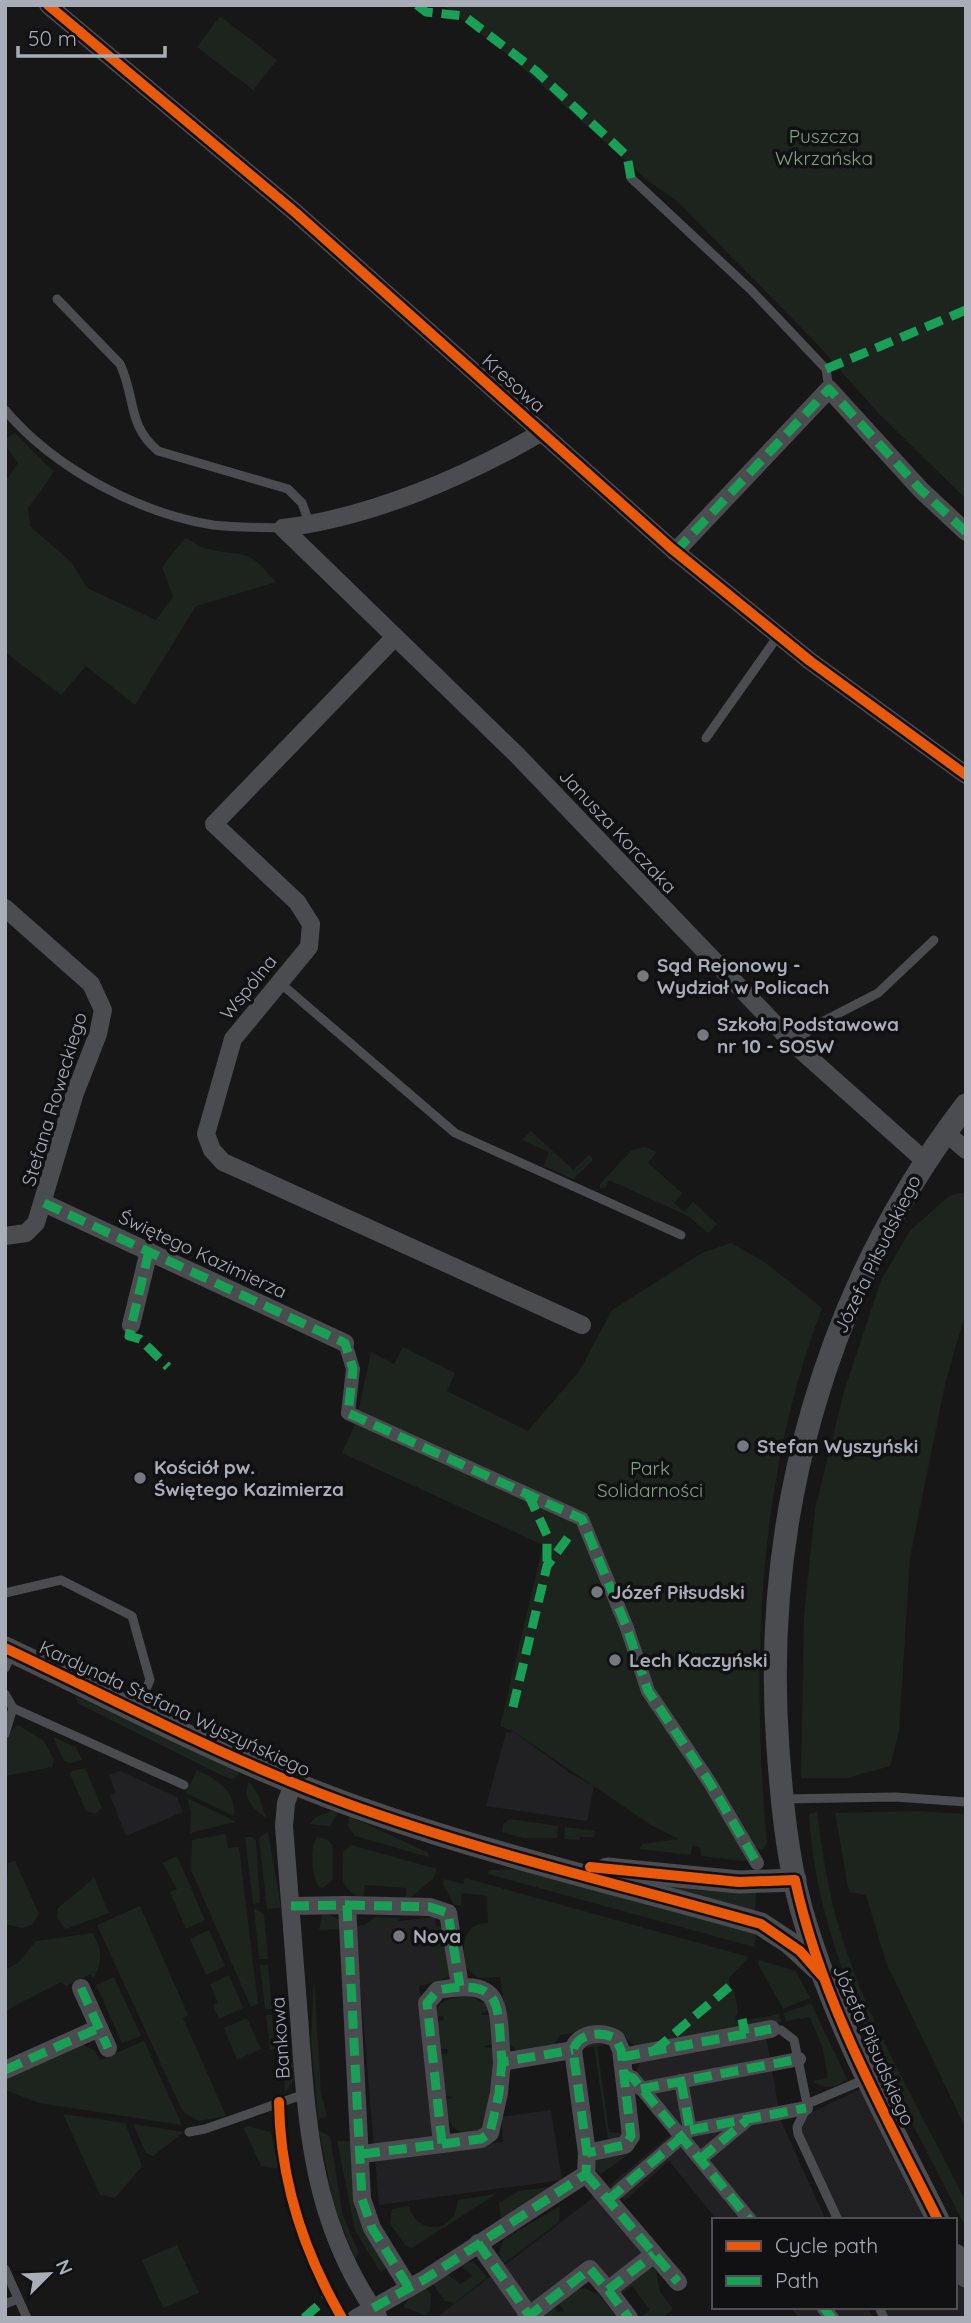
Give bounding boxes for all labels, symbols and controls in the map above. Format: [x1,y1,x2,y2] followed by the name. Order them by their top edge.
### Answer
[18,14,164,58] scale bar
[28,25,77,51] text: 50 m
[775,124,873,170] park label: Puszcza Wkrzańska
[478,348,550,418] street label: Kresowa
[554,764,682,898] street label: Janusza Korczaka
[214,949,282,1025] street label: Wspólna
[657,953,829,999] place label: Sąd Rejonowy - Wydział w Policach
[635,968,651,984] marker: Sąd Rejonowy - Wydział w Policach
[16,1009,92,1189] street label: Stefana Roweckiego
[717,1012,899,1058] place label: Szkoła Podstawowa nr 10 - SOSW
[695,1027,711,1043] marker: Szkoła Podstawowa nr 10 - SOSW
[828,1171,926,1337] street label: Józefa Piłsudskiego
[115,1205,291,1303] street label: Świętego Kazimierza
[757,1434,918,1458] place label: Stefan Wyszyński
[735,1438,751,1454] marker: Stefan Wyszyński
[154,1455,344,1501] place label: Kościół pw. Świętego Kazimierza
[597,1456,703,1502] park label: Park Solidarności
[132,1470,148,1486] marker: Kościół pw. Świętego Kazimierza
[611,1580,745,1604] place label: Józef Piłsudski
[589,1584,605,1600] marker: Józef Piłsudski
[36,1634,314,1782] street label: Kardynała Stefana Wyszyńskiego
[629,1648,768,1672] place label: Lech Kaczyński
[607,1652,623,1668] marker: Lech Kaczyński
[413,1924,461,1948] place label: Nova
[391,1928,407,1944] marker: Nova
[828,1961,920,2129] street label: Józefa Piłsudskiego
[265,1996,295,2080] street label: Bankowa
[712,2218,957,2309] legend
[775,2232,878,2258] text: Cycle path
[14,2239,84,2309] north arrow
[51,2256,78,2278] text: N
[775,2267,819,2293] text: Path

